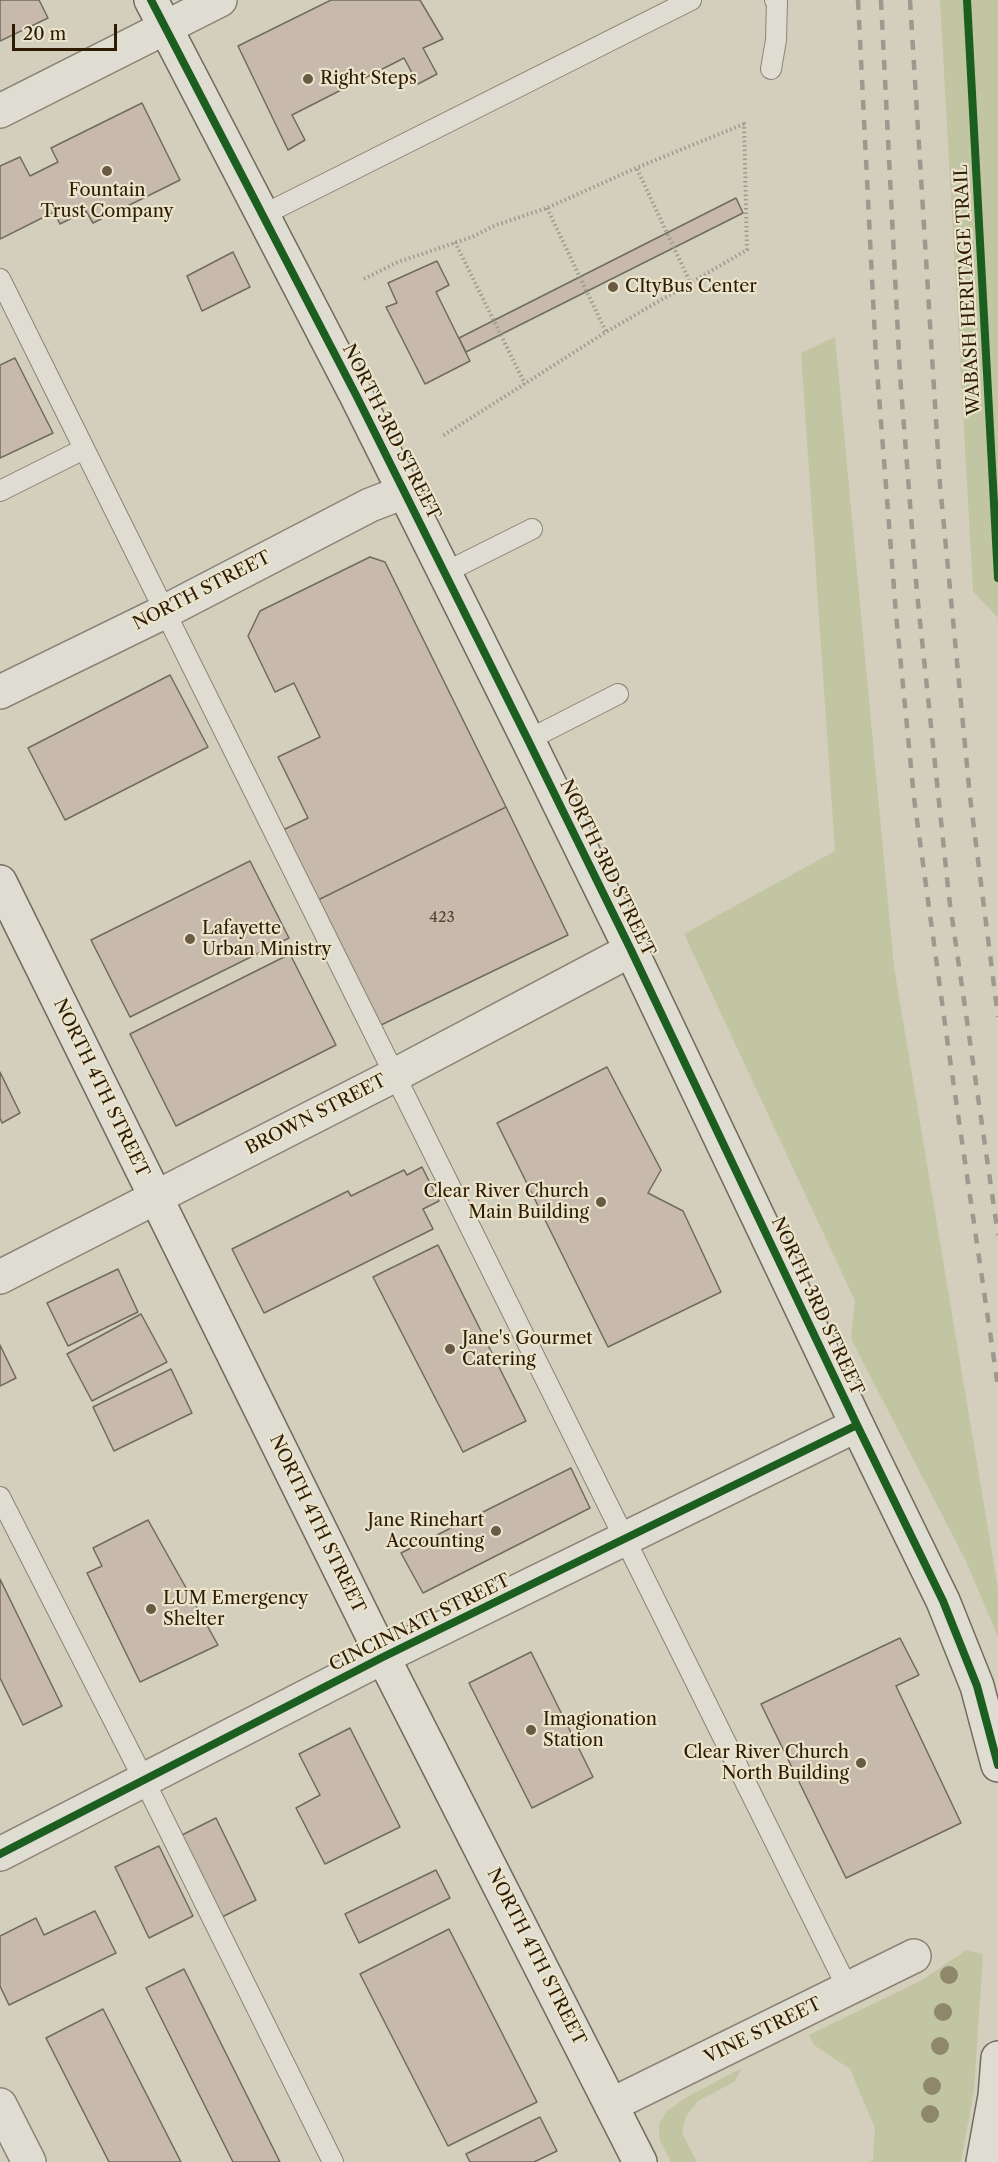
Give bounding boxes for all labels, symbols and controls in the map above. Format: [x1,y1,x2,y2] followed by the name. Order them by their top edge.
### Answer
[15,12,120,50] scale bar
[23,23,66,45] text: 20 m
[320,68,417,90] place label: Right Steps
[301,72,315,86] marker: Right Steps
[100,164,114,178] marker: Fountain Trust Company
[951,164,985,416] street label: WABASH HERITAGE TRAIL
[40,180,174,222] place label: Fountain Trust Company
[625,276,757,298] place label: CItyBus Center
[606,280,620,294] marker: CItyBus Center
[337,341,445,523] street label: NORTH 3RD STREET
[130,547,274,635] street label: NORTH STREET
[555,776,659,960] street label: NORTH 3RD STREET
[429,909,455,927] house number: 423
[202,918,332,960] place label: Lafayette Urban Ministry
[183,932,197,946] marker: Lafayette Urban Ministry
[48,995,154,1181] street label: NORTH 4TH STREET
[242,1070,390,1160] street label: BROWN STREET
[423,1181,589,1224] place label: Clear River Church Main Building
[594,1195,608,1209] marker: Clear River Church Main Building
[766,1213,868,1399] street label: NORTH 3RD STREET
[462,1328,593,1370] place label: Jane's Gourmet Catering
[443,1342,457,1356] marker: Jane's Gourmet Catering
[264,1431,370,1617] street label: NORTH 4TH STREET
[368,1510,484,1552] place label: Jane Rinehart Accounting
[489,1524,503,1538] marker: Jane Rinehart Accounting
[326,1570,514,1676] street label: CINCINNATI STREET
[163,1588,308,1630] place label: LUM Emergency Shelter
[144,1602,158,1616] marker: LUM Emergency Shelter
[543,1709,657,1752] place label: Imagionation Station
[524,1723,538,1737] marker: Imagionation Station
[683,1742,849,1784] place label: Clear River Church North Building
[854,1756,868,1770] marker: Clear River Church North Building
[482,1865,590,2049] street label: NORTH 4TH STREET
[701,1993,825,2069] street label: VINE STREET

